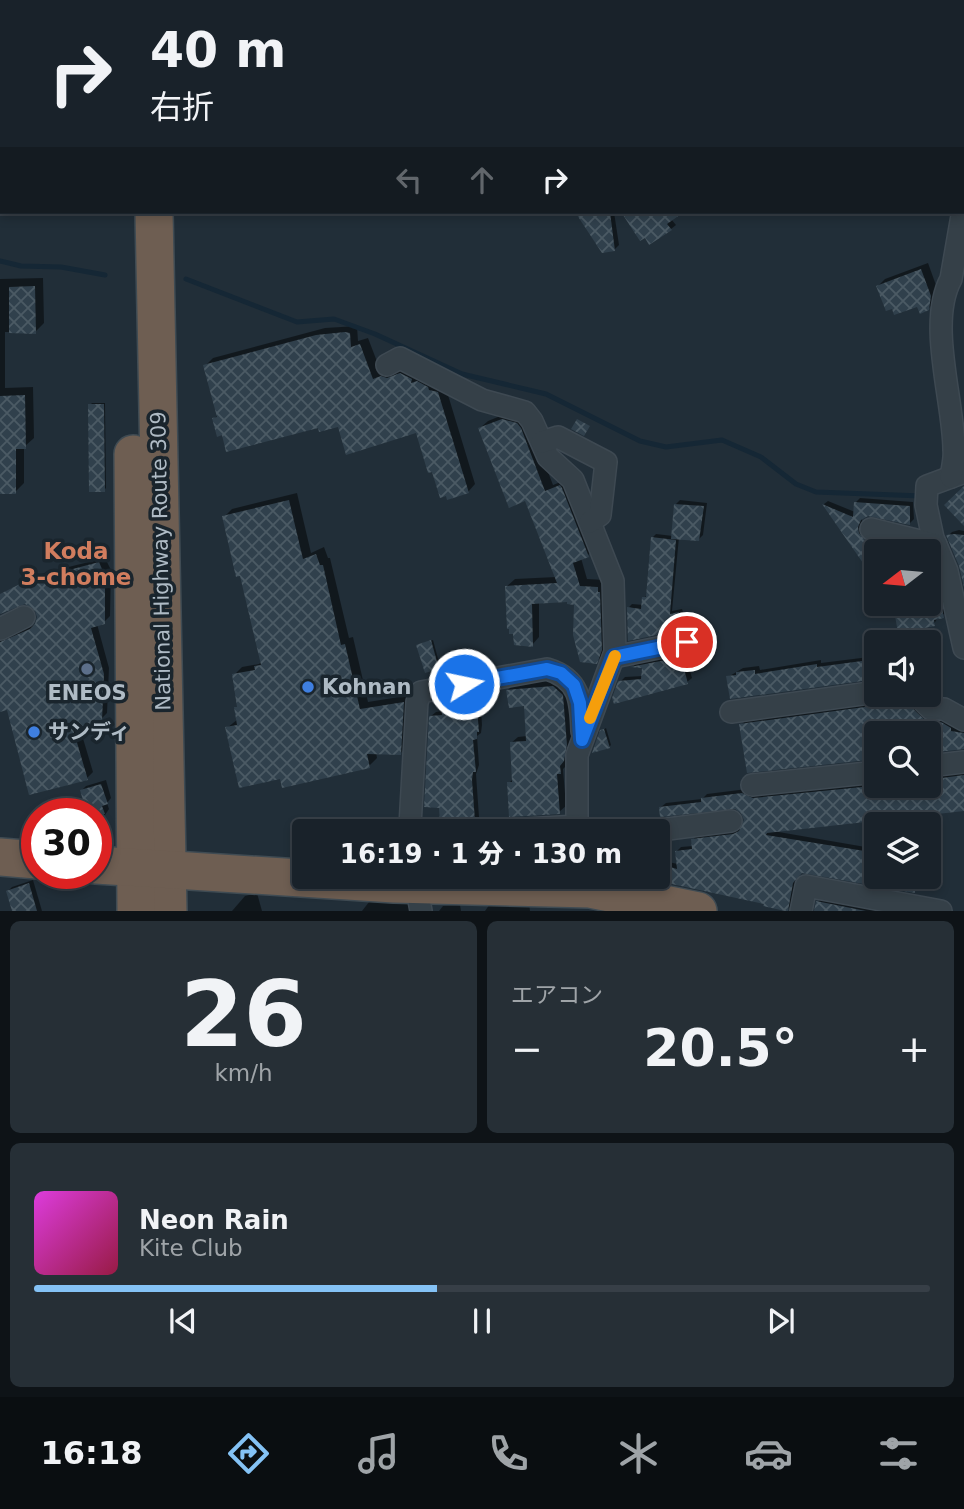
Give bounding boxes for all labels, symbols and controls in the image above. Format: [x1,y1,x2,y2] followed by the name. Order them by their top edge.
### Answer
[150,22,286,79] text: 40 m
[35,28,126,119] icon: right
[150,88,214,126] text: 右折
[390,161,428,199] icon: left
[463,161,501,199] icon: ahead
[536,161,574,199] icon: right
[146,411,176,711] street label: National Highway Route 309
[21,538,131,590] district label: Koda 3-chome
[864,539,942,616] north arrow
[864,539,941,889] map controls
[657,612,717,672] pin
[668,623,706,661] icon: arrive
[864,630,941,707] button: sound
[427,647,501,721] position arrow
[79,661,95,677] marker: ENEOS
[322,675,411,699] place label: Kohnan
[300,679,316,695] marker: Kohnan
[47,681,127,705] place label: ENEOS
[48,720,131,744] place label: サンディ
[864,721,941,798] button: search
[26,724,42,740] marker: サンディ
[21,798,112,889] speed limit sign: 30
[864,812,941,889] button: layers
[340,839,622,869] text: 16:19 · 1 分 · 130 m
[180,962,307,1067] text: 26
[511,982,603,1008] text: エアコン
[643,1018,798,1078] text: 20.5°
[511,1027,543,1071] text: −
[898,1027,930,1071] text: +
[214,1060,273,1086] text: km/h
[139,1205,289,1235] text: Neon Rain
[139,1235,243,1261] text: Kite Club
[164,1302,202,1340] icon: previous
[463,1302,501,1340] icon: pause
[762,1302,800,1340] icon: next
[224,1429,273,1478] icon: directions
[354,1429,403,1478] icon: music
[484,1429,533,1478] icon: phone
[614,1429,663,1478] icon: climate
[744,1429,793,1478] icon: car
[874,1429,923,1478] icon: filters
[41,1434,142,1472] text: 16:18

